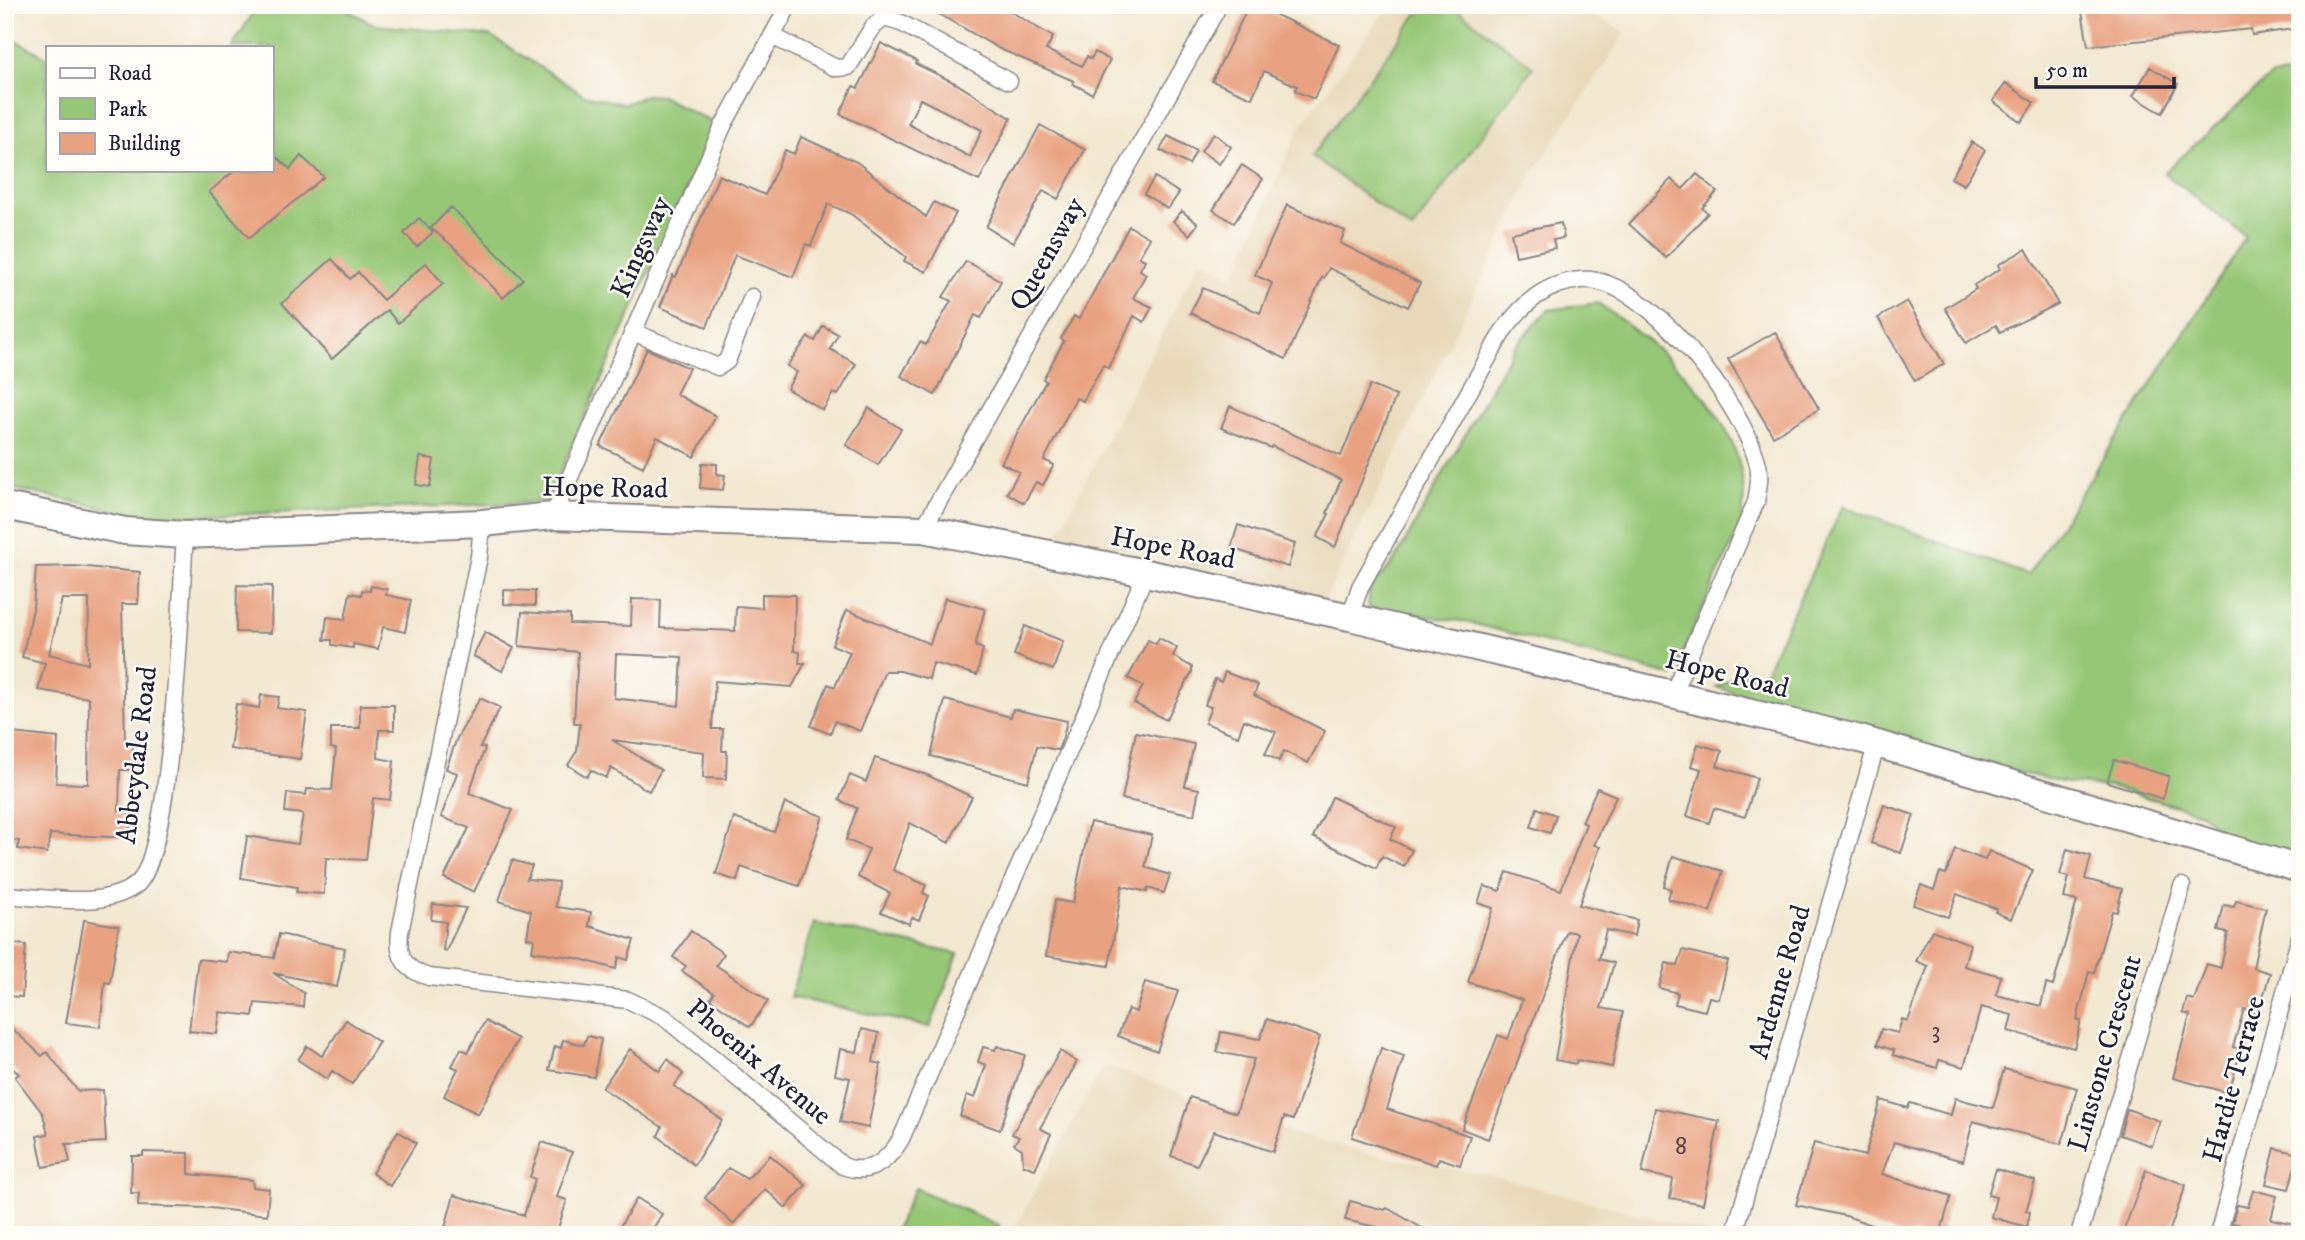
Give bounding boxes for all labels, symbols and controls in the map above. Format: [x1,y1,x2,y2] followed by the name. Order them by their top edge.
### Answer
[46,46,273,172] legend
[2036,46,2174,90] scale bar
[2046,58,2088,84] text: 50 m
[108,61,152,87] text: Road
[108,97,148,123] text: Park
[108,131,181,157] text: Building
[603,190,679,303] street label: Kingsway
[1002,191,1093,317] street label: Queensway
[542,469,668,507] street label: Hope Road
[1108,519,1238,577] street label: Hope Road
[1661,642,1793,706] street label: Hope Road
[109,664,165,846] street label: Abbeydale Road
[1741,901,1819,1063] street label: Ardenne Road
[2060,951,2150,1155] street label: Linstone Crescent
[679,991,839,1133] street label: Phoenix Avenue
[2195,992,2273,1166] street label: Hardie Terrace
[1932,1016,1940,1046] house number: 3
[1675,1132,1687,1162] house number: 8

